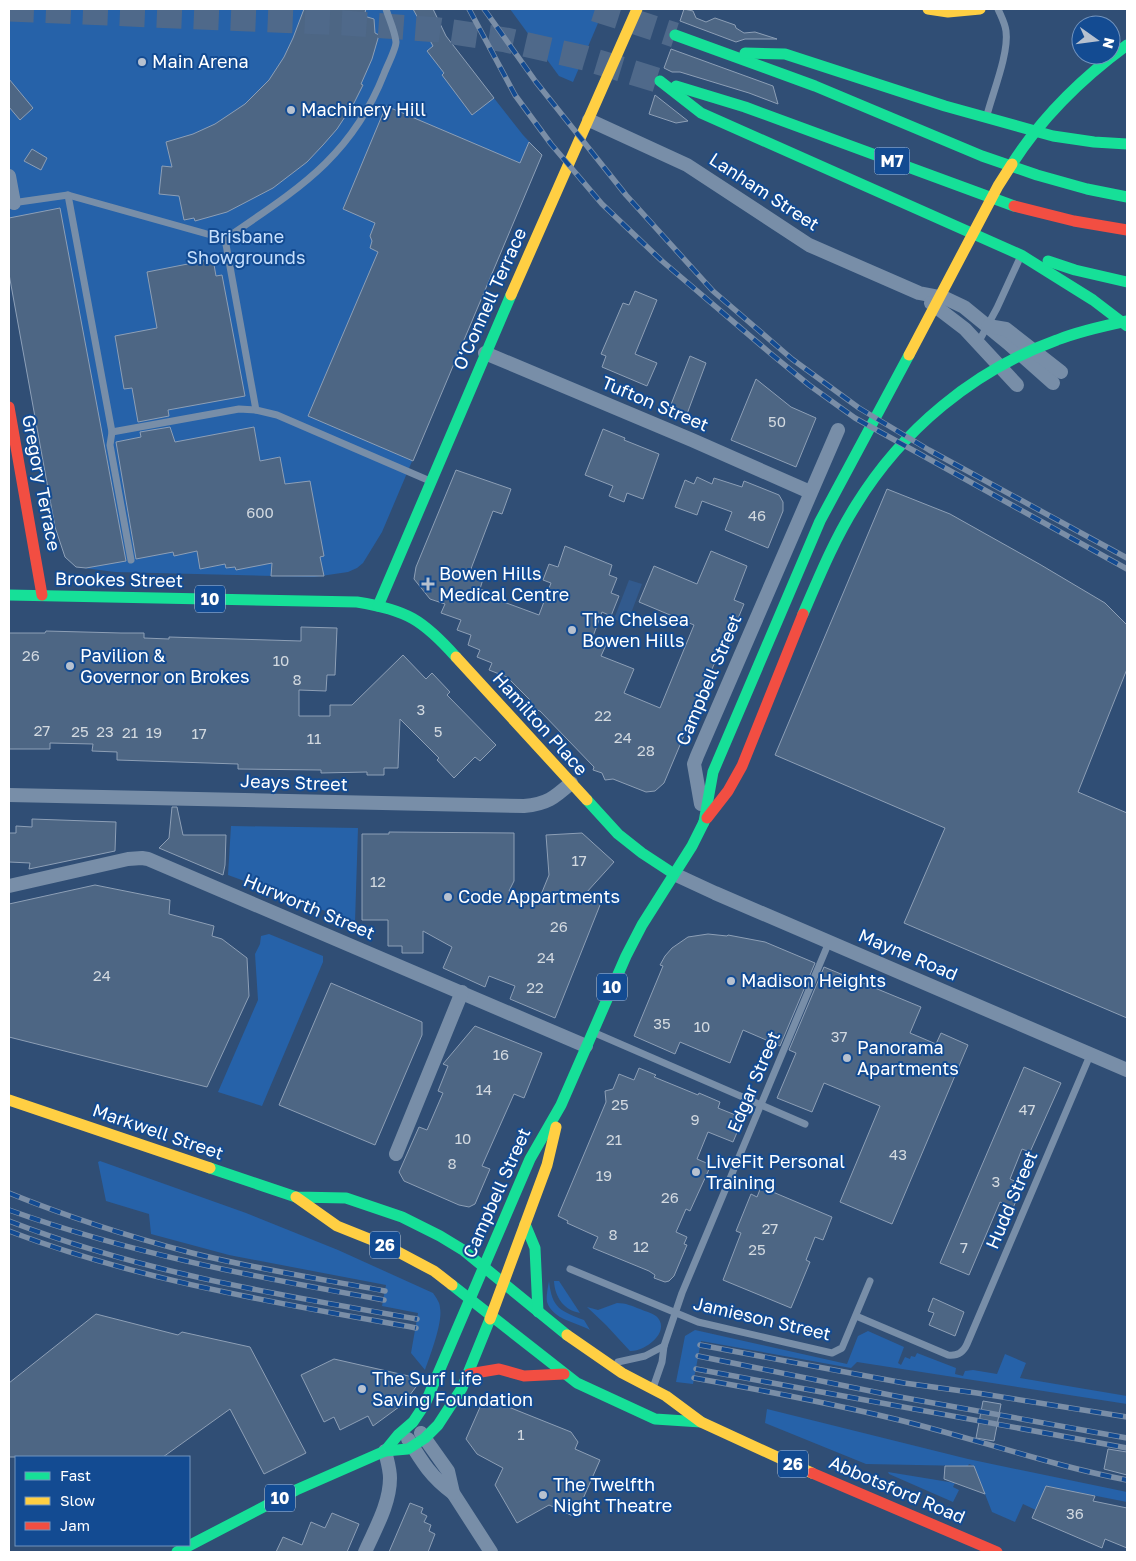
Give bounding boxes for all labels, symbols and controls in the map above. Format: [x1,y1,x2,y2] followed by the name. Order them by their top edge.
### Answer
[1071,15,1121,65] north arrow
[1100,36,1119,50] text: N
[152,50,249,72] place label: Main Arena
[136,56,148,68] marker: Main Arena
[301,98,426,120] place label: Machinery Hill
[285,104,297,116] marker: Machinery Hill
[705,147,824,235] street label: Lanham Street
[874,148,910,175] road number: M7
[448,224,530,373] street label: O'Connell Terrace
[187,225,305,268] park label: Brisbane Showgrounds
[599,371,712,435] street label: Tufton Street
[768,412,786,430] house number: 50
[18,413,66,553] street label: Gregory Terrace
[246,503,274,521] house number: 600
[748,506,766,524] house number: 46
[439,562,569,605] place label: Bowen Hills Medical Centre
[55,567,183,591] street label: Brookes Street
[421,577,435,591] marker: Bowen Hills Medical Centre
[195,586,225,612] road number: 10
[582,608,689,651] place label: The Chelsea Bowen Hills
[671,611,746,748] street label: Campbell Street
[566,624,578,636] marker: The Chelsea Bowen Hills
[80,644,250,687] place label: Pavilion & Governor on Brokes
[22,646,40,664] house number: 26
[273,651,289,669] house number: 10
[64,660,76,672] marker: Pavilion & Governor on Brokes
[489,667,593,780] street label: Hamilton Place
[292,670,302,688] house number: 8
[417,700,425,718] house number: 3
[594,706,612,724] house number: 22
[34,721,50,739] house number: 27
[71,722,89,740] house number: 25
[96,722,114,740] house number: 23
[434,722,442,740] house number: 5
[122,723,138,741] house number: 21
[146,723,162,741] house number: 19
[191,724,207,742] house number: 17
[614,728,632,746] house number: 24
[307,729,321,747] house number: 11
[637,741,655,759] house number: 28
[240,769,348,795] street label: Jeays Street
[571,851,587,869] house number: 17
[240,868,378,944] street label: Hurworth Street
[370,872,386,890] house number: 12
[458,885,620,907] place label: Code Appartments
[442,891,454,903] marker: Code Appartments
[550,917,568,935] house number: 26
[856,923,961,985] street label: Mayne Road
[537,948,555,966] house number: 24
[93,966,111,984] house number: 24
[741,969,886,991] place label: Madison Heights
[597,974,627,1000] road number: 10
[725,975,737,987] marker: Madison Heights
[526,978,544,996] house number: 22
[653,1014,671,1032] house number: 35
[694,1017,710,1035] house number: 10
[831,1027,847,1045] house number: 37
[722,1028,784,1136] street label: Edgar Street
[857,1036,959,1079] place label: Panorama Apartments
[493,1045,509,1063] house number: 16
[841,1052,853,1064] marker: Panorama Apartments
[476,1080,492,1098] house number: 14
[611,1095,629,1113] house number: 25
[90,1098,227,1164] street label: Markwell Street
[1018,1100,1036,1118] house number: 47
[690,1110,700,1128] house number: 9
[458,1124,535,1261] street label: Campbell Street
[455,1129,471,1147] house number: 10
[606,1130,622,1148] house number: 21
[889,1145,907,1163] house number: 43
[981,1147,1042,1252] street label: Hudd Street
[706,1150,845,1193] place label: LiveFit Personal Training
[447,1154,457,1172] house number: 8
[596,1166,612,1184] house number: 19
[690,1166,702,1178] marker: LiveFit Personal Training
[992,1172,1000,1190] house number: 3
[661,1188,679,1206] house number: 26
[762,1219,778,1237] house number: 27
[608,1225,618,1243] house number: 8
[370,1232,400,1258] road number: 26
[633,1237,649,1255] house number: 12
[960,1238,968,1256] house number: 7
[748,1240,766,1258] house number: 25
[691,1291,833,1345] street label: Jamieson Street
[372,1367,533,1410] place label: The Surf Life Saving Foundation
[356,1383,368,1395] marker: The Surf Life Saving Foundation
[517,1425,525,1443] house number: 1
[778,1450,808,1478] road number: 26
[826,1451,969,1528] street label: Abbotsford Road
[15,1456,190,1546] legend
[60,1466,91,1484] text: Fast
[553,1473,672,1516] place label: The Twelfth Night Theatre
[265,1485,295,1512] road number: 10
[537,1489,549,1501] marker: The Twelfth Night Theatre
[60,1491,95,1509] text: Slow
[1066,1504,1084,1522] house number: 36
[60,1516,90,1534] text: Jam

